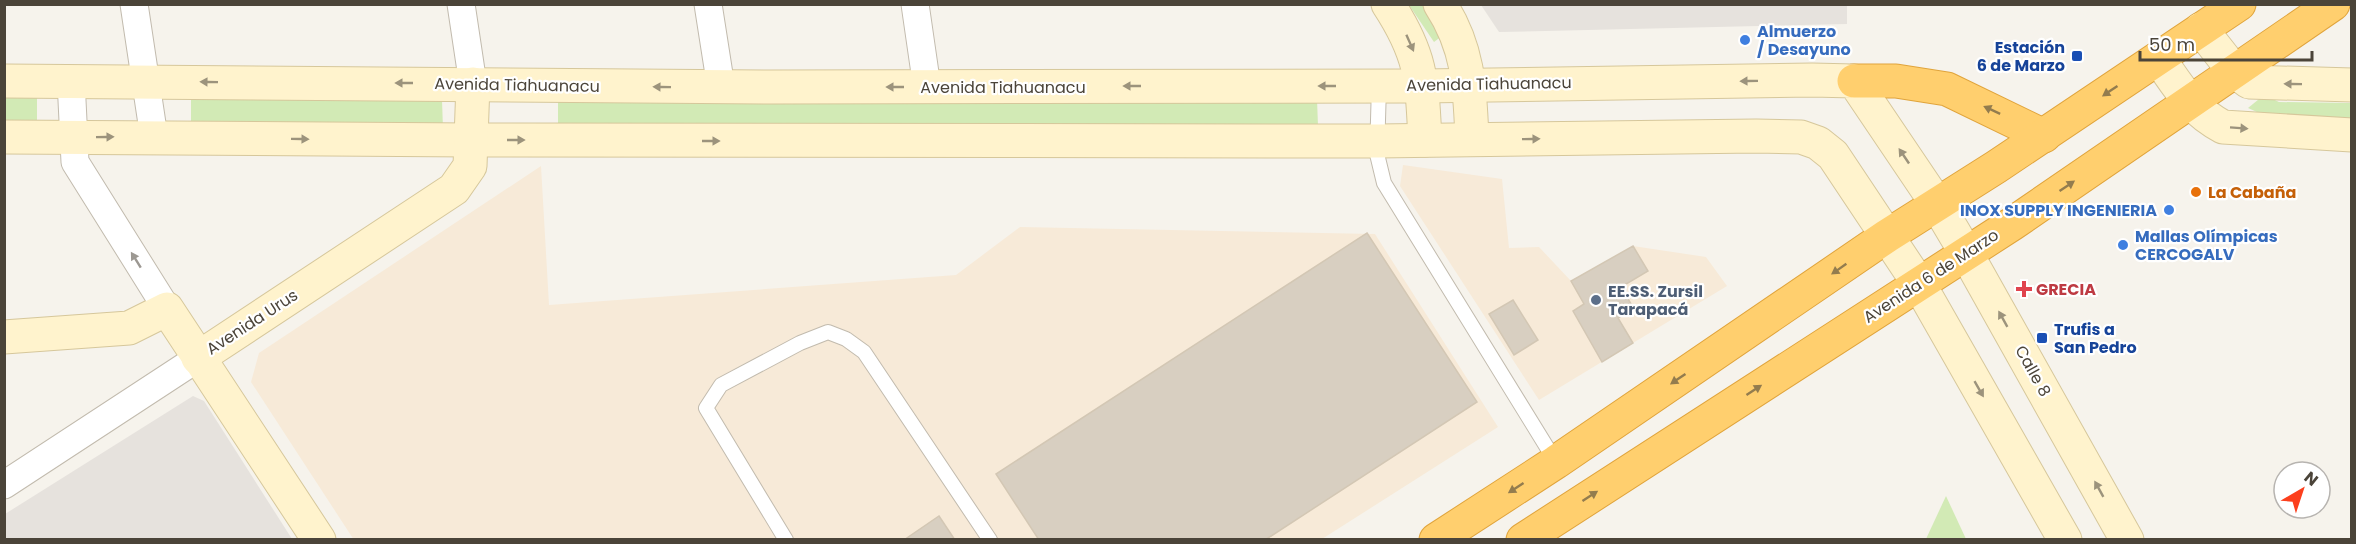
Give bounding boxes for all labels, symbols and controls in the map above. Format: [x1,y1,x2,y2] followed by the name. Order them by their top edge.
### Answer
[1757,20,1851,61] place label: Almuerzo / Desayuno
[2140,24,2312,62] scale bar
[2149,32,2195,57] text: 50 m
[1738,33,1752,47] marker: Almuerzo / Desayuno
[1405,35,1415,53] one-way arrow
[1977,36,2065,77] place label: Estación 6 de Marzo
[2070,49,2084,63] marker: Estación 6 de Marzo
[1406,71,1572,97] street label: Avenida Tiahuanacu
[434,72,600,98] street label: Avenida Tiahuanacu
[920,76,1086,99] street label: Avenida Tiahuanacu
[1739,76,1758,85] one-way arrow
[200,77,219,86] one-way arrow
[395,79,414,88] one-way arrow
[2284,80,2303,89] one-way arrow
[1317,81,1336,91] one-way arrow
[653,82,672,91] one-way arrow
[885,82,904,92] one-way arrow
[1122,82,1141,91] one-way arrow
[2102,85,2118,96] one-way arrow
[1983,105,2000,114] one-way arrow
[2230,123,2249,133] one-way arrow
[95,132,114,142] one-way arrow
[290,134,309,143] one-way arrow
[1521,134,1540,143] one-way arrow
[506,135,525,145] one-way arrow
[701,136,720,146] one-way arrow
[1898,148,1910,164] one-way arrow
[2059,180,2075,192] one-way arrow
[2208,181,2296,204] place label: La Cabaña
[2189,185,2203,199] marker: La Cabaña
[1960,199,2157,222] place label: INOX SUPPLY INGENIERIA
[2162,203,2176,217] marker: INOX SUPPLY INGENIERIA
[1859,224,2003,328] street label: Avenida 6 de Marzo
[2135,225,2278,266] place label: Mallas Olímpicas CERCOGALV
[2116,238,2130,252] marker: Mallas Olímpicas CERCOGALV
[130,252,141,268] one-way arrow
[1831,264,1847,275] one-way arrow
[2036,278,2096,301] place label: GRECIA
[1608,280,1703,321] place label: EE.SS. Zursil Tarapacá
[2017,282,2031,296] marker: GRECIA
[202,284,302,360] street label: Avenida Urus
[1589,293,1603,307] marker: EE.SS. Zursil Tarapacá
[1998,310,2008,327] one-way arrow
[2054,318,2137,359] place label: Trufis a San Pedro
[2035,331,2049,345] marker: Trufis a San Pedro
[2010,341,2056,401] street label: Calle 8
[1670,373,1686,384] one-way arrow
[1974,381,1984,398] one-way arrow
[1746,385,1762,396] one-way arrow
[2272,460,2332,520] north arrow
[2299,466,2323,491] text: N
[2094,480,2104,497] one-way arrow
[1508,482,1524,493] one-way arrow
[1582,491,1598,502] one-way arrow

